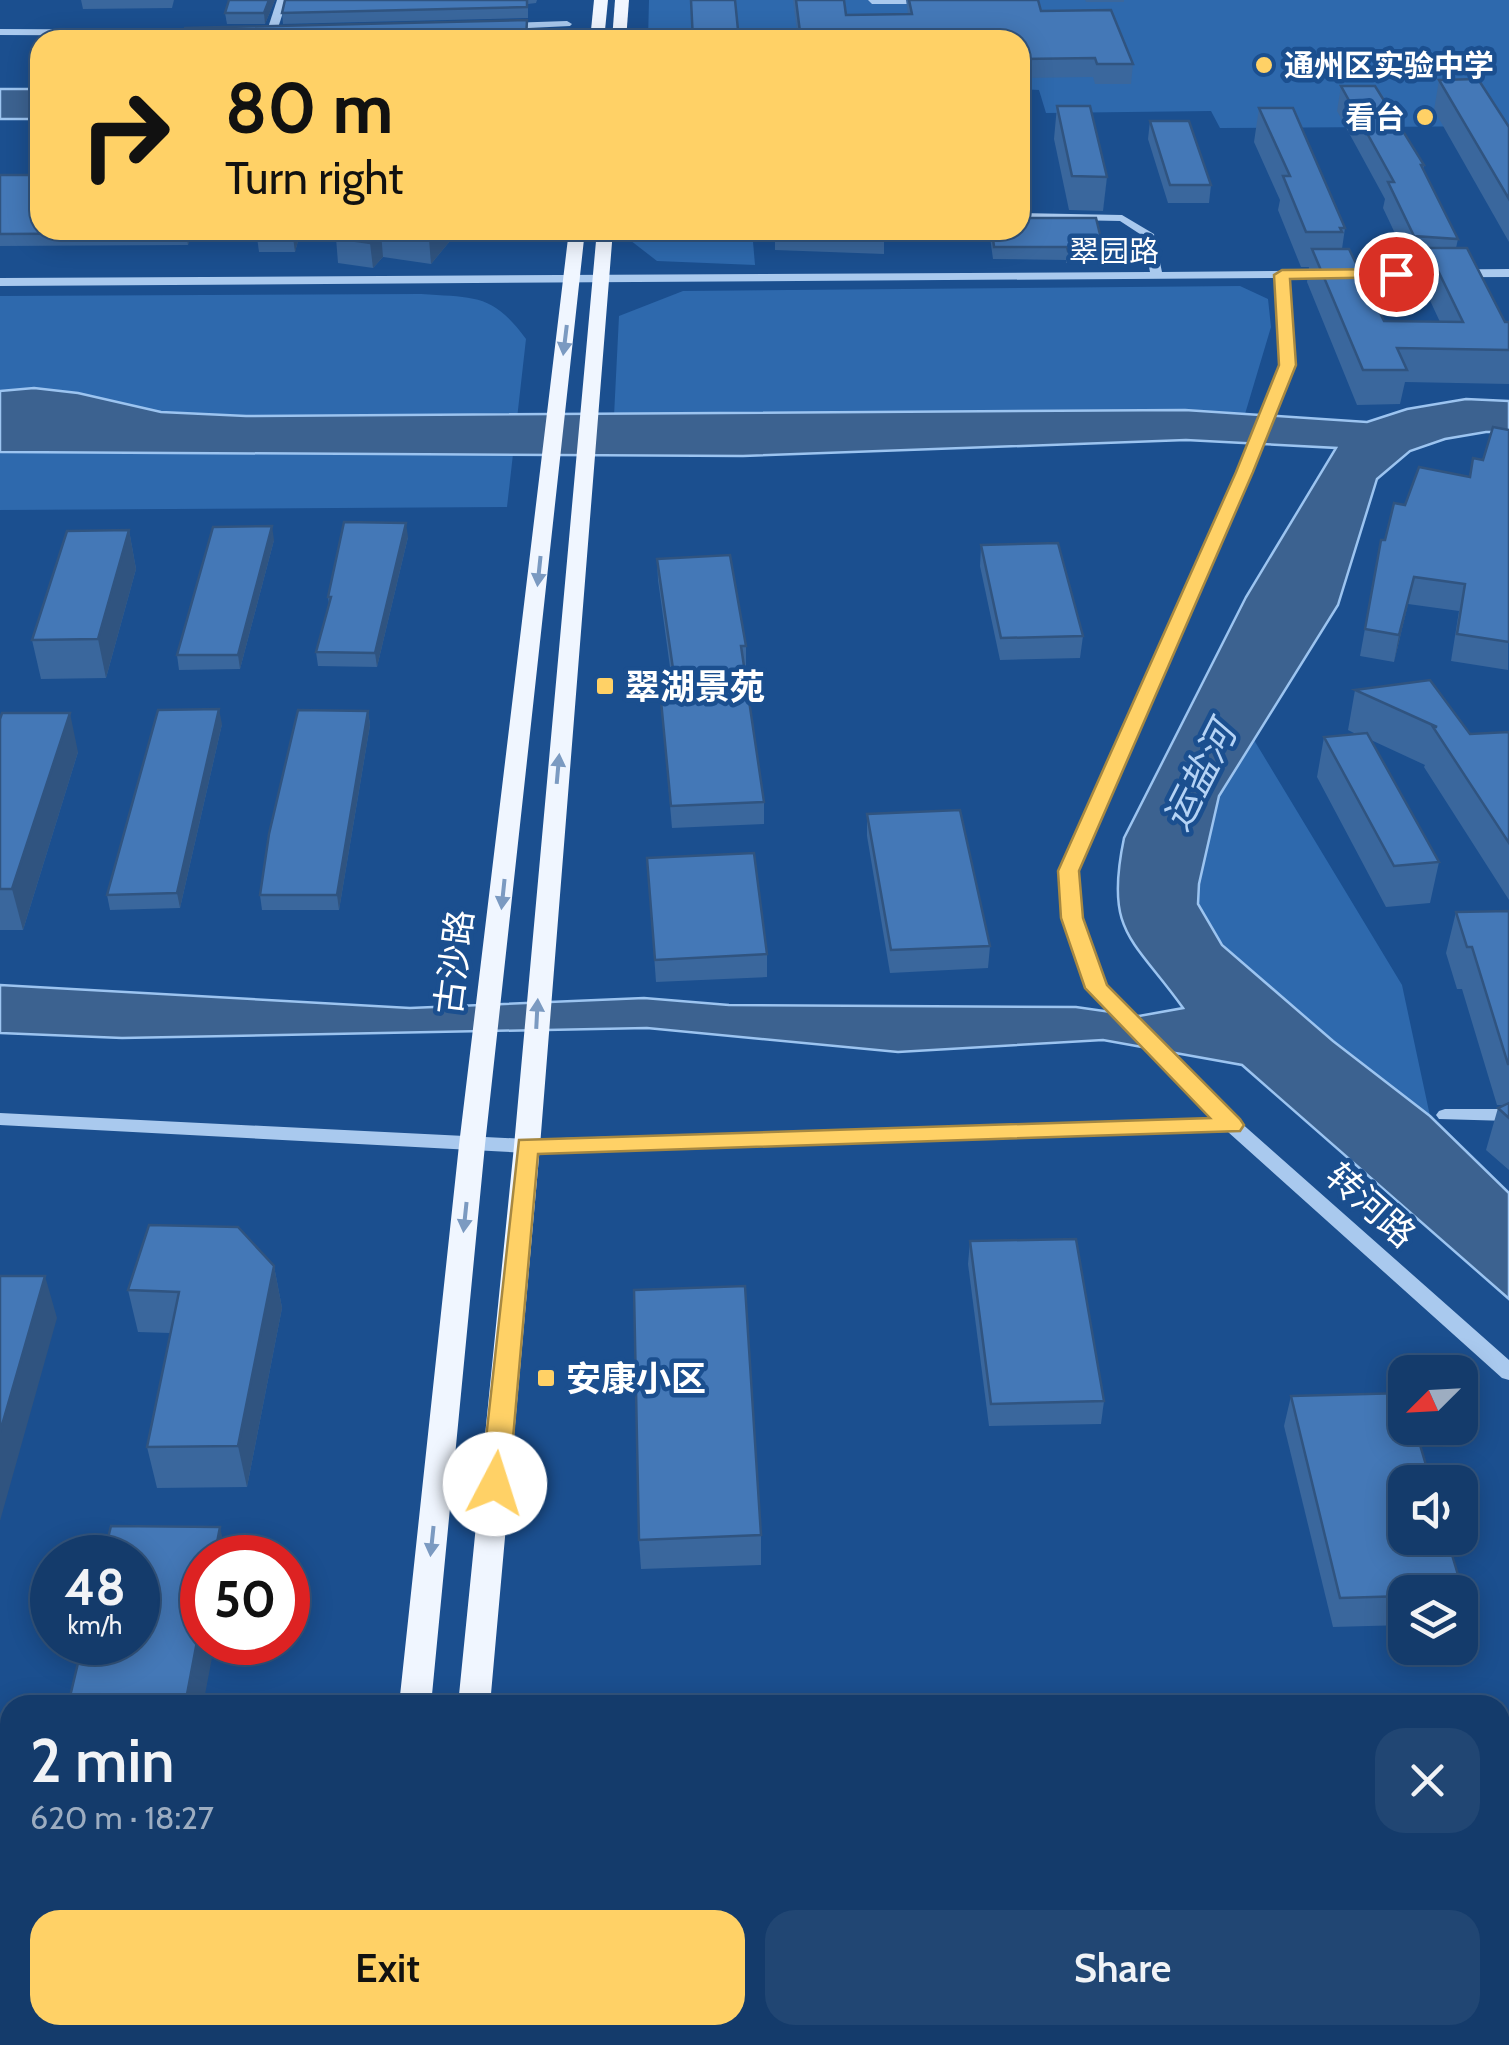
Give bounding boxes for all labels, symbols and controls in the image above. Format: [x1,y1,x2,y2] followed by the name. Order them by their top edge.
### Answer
[1284,47,1494,84] place label: 通州区实验中学
[1253,54,1275,76] marker: 通州区实验中学
[225,65,393,151] text: 80 m
[60,70,190,200] icon: right
[1345,99,1405,136] place label: 看台
[1414,106,1436,128] marker: 看台
[225,151,404,205] text: Turn right
[1354,232,1439,317] pin
[1069,233,1159,270] street label: 翠园路
[1369,247,1424,302] icon: arrive
[557,324,573,356] one-way arrow
[531,556,547,588] one-way arrow
[625,665,765,708] place label: 翠湖景苑
[594,675,616,697] marker: 翠湖景苑
[1152,708,1249,837] water label: 运盐河
[550,752,566,784] one-way arrow
[495,879,511,911] one-way arrow
[426,907,482,1017] street label: 古沙路
[529,997,545,1029] one-way arrow
[1318,1154,1424,1256] street label: 转河路
[456,1202,472,1234] one-way arrow
[1388,1355,1478,1445] north arrow
[1388,1355,1478,1665] map controls
[566,1357,706,1400] place label: 安康小区
[535,1367,557,1389] marker: 安康小区
[443,1432,547,1536] position arrow
[1388,1465,1478,1555] button: sound
[424,1525,440,1557] one-way arrow
[180,1535,310,1665] speed limit sign: 50
[64,1557,126,1618] text: 48
[1388,1575,1478,1665] button: layers
[68,1610,122,1640] text: km/h
[30,1724,175,1797] text: 2 min
[1375,1728,1480,1833] button: close
[30,1798,214,1837] text: 620 m · 18:27
[30,1910,745,2025] button: Exit
[765,1910,1480,2025] button: Share

